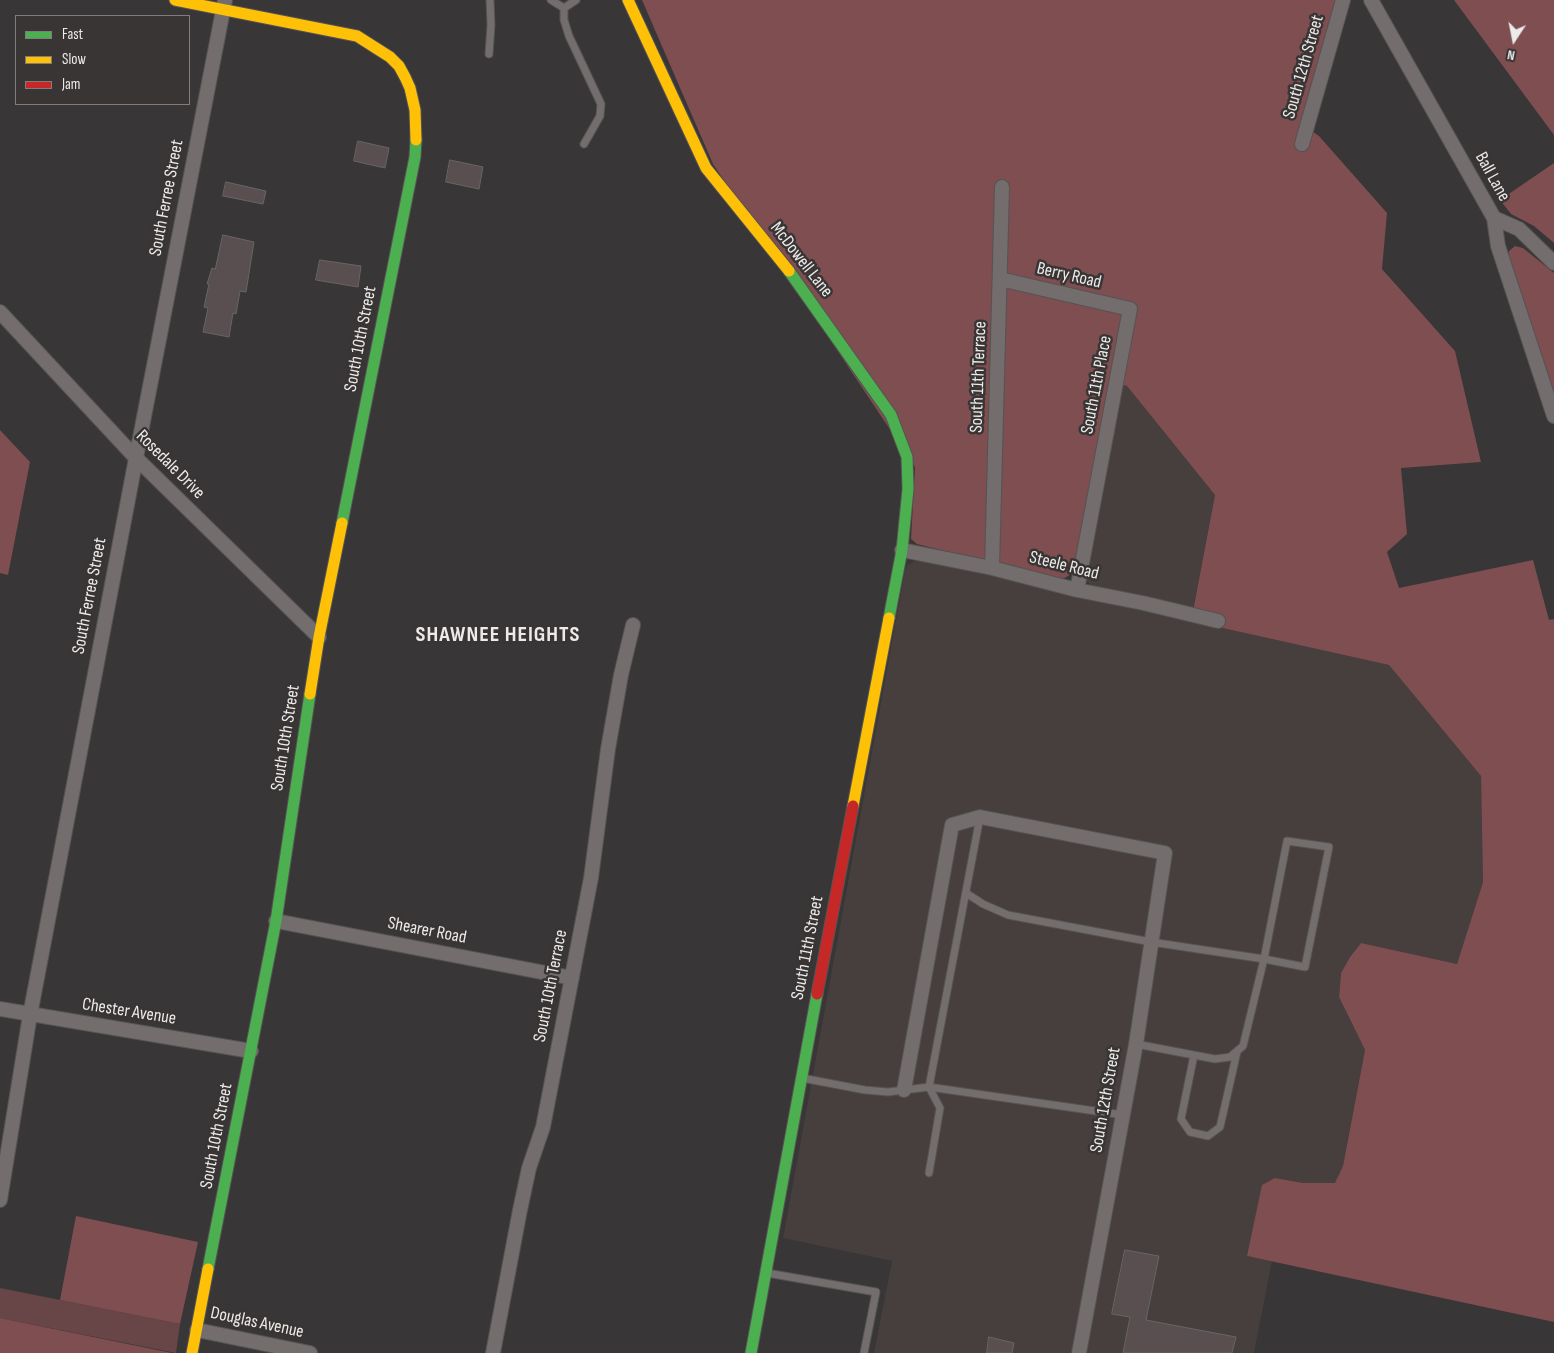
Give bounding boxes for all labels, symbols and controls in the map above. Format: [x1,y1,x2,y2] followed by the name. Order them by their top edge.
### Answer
[1279,13,1329,121] street label: South 12th Street
[15,15,190,105] legend
[1489,15,1539,65] north arrow
[62,25,83,44] text: Fast
[1506,46,1516,64] text: N
[62,50,86,69] text: Slow
[62,75,80,94] text: Jam
[145,138,189,258] street label: South Ferree Street
[1470,149,1514,205] street label: Ball Lane
[765,218,837,302] street label: McDowell Lane
[1035,258,1103,294] street label: Berry Road
[340,284,382,394] street label: South 10th Street
[966,321,992,433] street label: South 11th Terrace
[1077,334,1117,436] street label: South 11th Place
[131,426,209,504] street label: Rosedale Drive
[68,536,112,656] street label: South Ferree Street
[1027,547,1101,585] street label: Steele Road
[414,622,582,648] district label: SHAWNEE HEIGHTS
[267,683,305,793] street label: South 10th Street
[787,894,829,1002] street label: South 11th Street
[386,913,468,949] street label: Shearer Road
[530,928,572,1044] street label: South 10th Terrace
[81,994,177,1030] street label: Chester Avenue
[1086,1046,1126,1154] street label: South 12th Street
[196,1081,238,1191] street label: South 10th Street
[208,1303,306,1343] street label: Douglas Avenue

